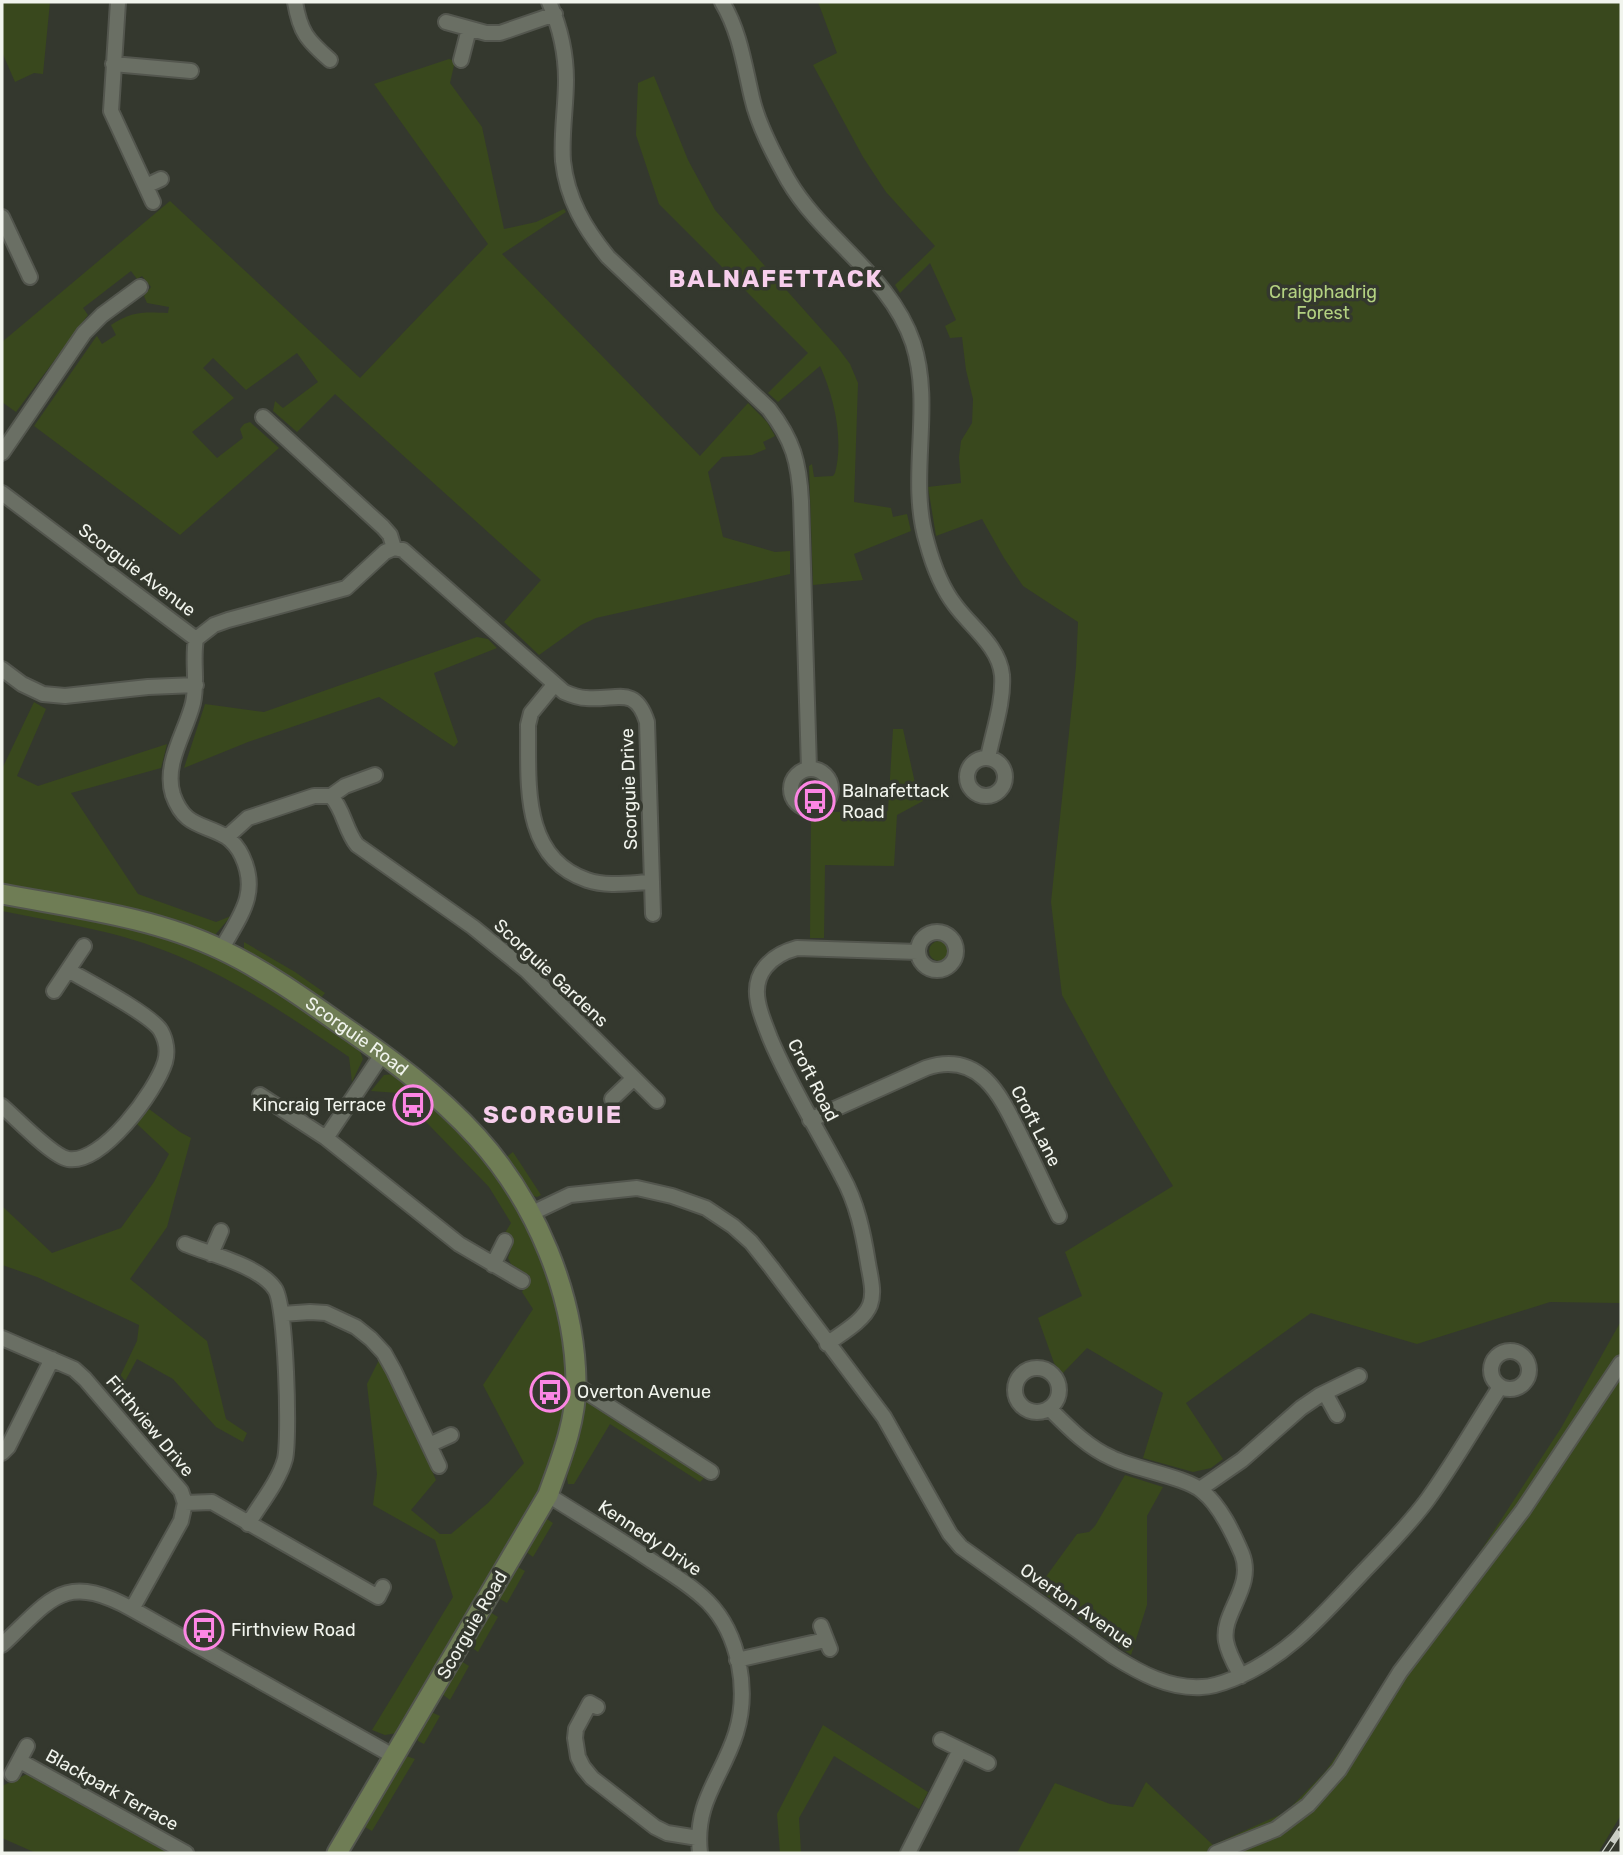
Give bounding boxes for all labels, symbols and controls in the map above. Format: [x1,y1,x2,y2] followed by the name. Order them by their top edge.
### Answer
[669,265,883,293] district label: BALNAFETTACK
[1269,281,1377,324] park label: Craigphadrig Forest
[74,519,200,621] street label: Scorguie Avenue
[616,728,642,850] street label: Scorguie Drive
[794,780,836,822] bus stop icon: Balnafettack Road
[842,780,950,823] place label: Balnafettack Road
[489,914,613,1032] street label: Scorguie Gardens
[301,992,413,1080] street label: Scorguie Road
[783,1035,843,1125] street label: Croft Road
[1006,1082,1066,1170] street label: Croft Lane
[392,1084,434,1126] bus stop icon: Kincraig Terrace
[252,1094,386,1116] place label: Kincraig Terrace
[483,1101,623,1129] district label: SCORGUIE
[101,1371,199,1481] street label: Firthview Drive
[529,1371,571,1413] bus stop icon: Overton Avenue
[577,1381,711,1403] place label: Overton Avenue
[594,1495,706,1581] street label: Kennedy Drive
[1016,1559,1138,1653] street label: Overton Avenue
[432,1567,512,1683] street label: Scorguie Road
[183,1609,225,1651] bus stop icon: Firthview Road
[231,1619,356,1641] place label: Firthview Road
[42,1744,182,1836] street label: Blackpark Terrace

